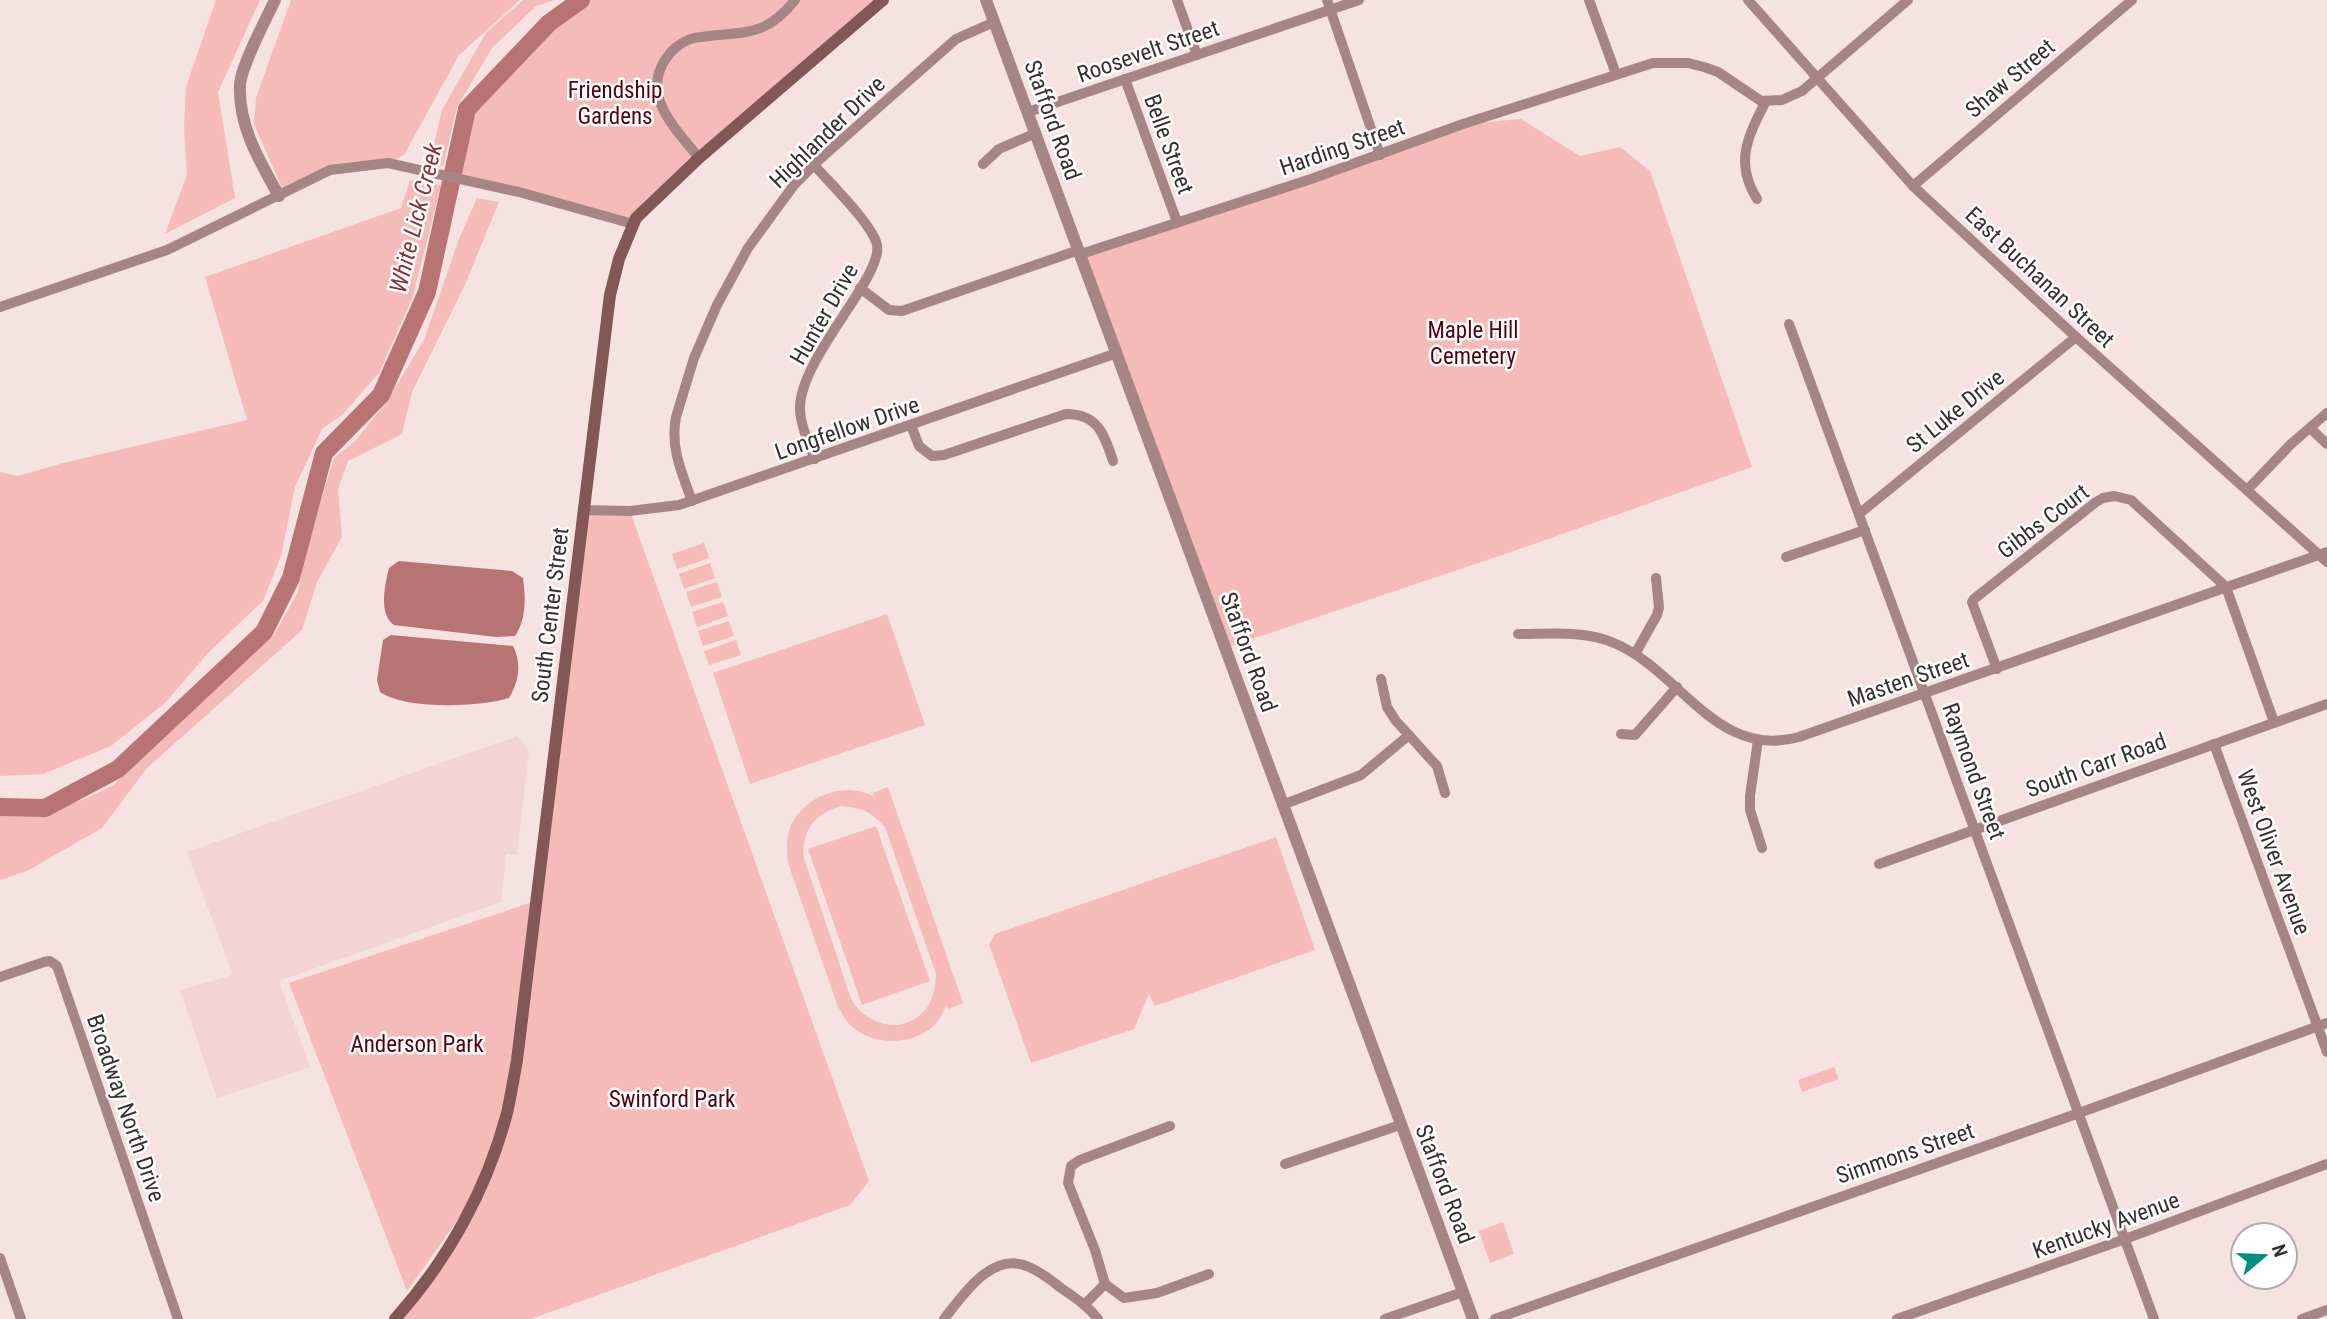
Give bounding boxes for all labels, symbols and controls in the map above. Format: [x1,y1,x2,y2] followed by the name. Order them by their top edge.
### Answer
[1074,15,1223,88] street label: Roosevelt Street
[1960,33,2060,123] street label: Shaw Street
[1018,57,1087,184] street label: Stafford Road
[764,71,891,194] street label: Highlander Drive
[568,77,662,130] park label: Friendship Gardens
[1138,91,1199,198] street label: Belle Street
[1276,113,1408,181] street label: Harding Street
[384,140,448,296] water label: White Lick Creek
[1960,201,2120,353] street label: East Buchanan Street
[785,259,864,370] street label: Hunter Drive
[1427,317,1519,370] park label: Maple Hill Cemetery
[1901,364,2010,459] street label: St Luke Drive
[771,391,923,466] street label: Longfellow Drive
[1992,478,2094,565] street label: Gibbs Court
[526,526,575,704] street label: South Center Street
[1214,589,1283,716] street label: Stafford Road
[1844,646,1972,713] street label: Masten Street
[1936,699,2011,843] street label: Raymond Street
[2022,728,2170,803] street label: South Carr Road
[2231,766,2316,938] street label: West Oliver Avenue
[81,1011,170,1205] street label: Broadway North Drive
[350,1031,484,1058] park label: Anderson Park
[609,1086,736,1113] park label: Swinford Park
[1833,1117,1978,1190] street label: Simmons Street
[1409,1121,1480,1248] street label: Stafford Road
[2029,1186,2183,1265] street label: Kentucky Avenue
[2229,1221,2299,1291] north arrow
[2267,1241,2292,1260] text: N

